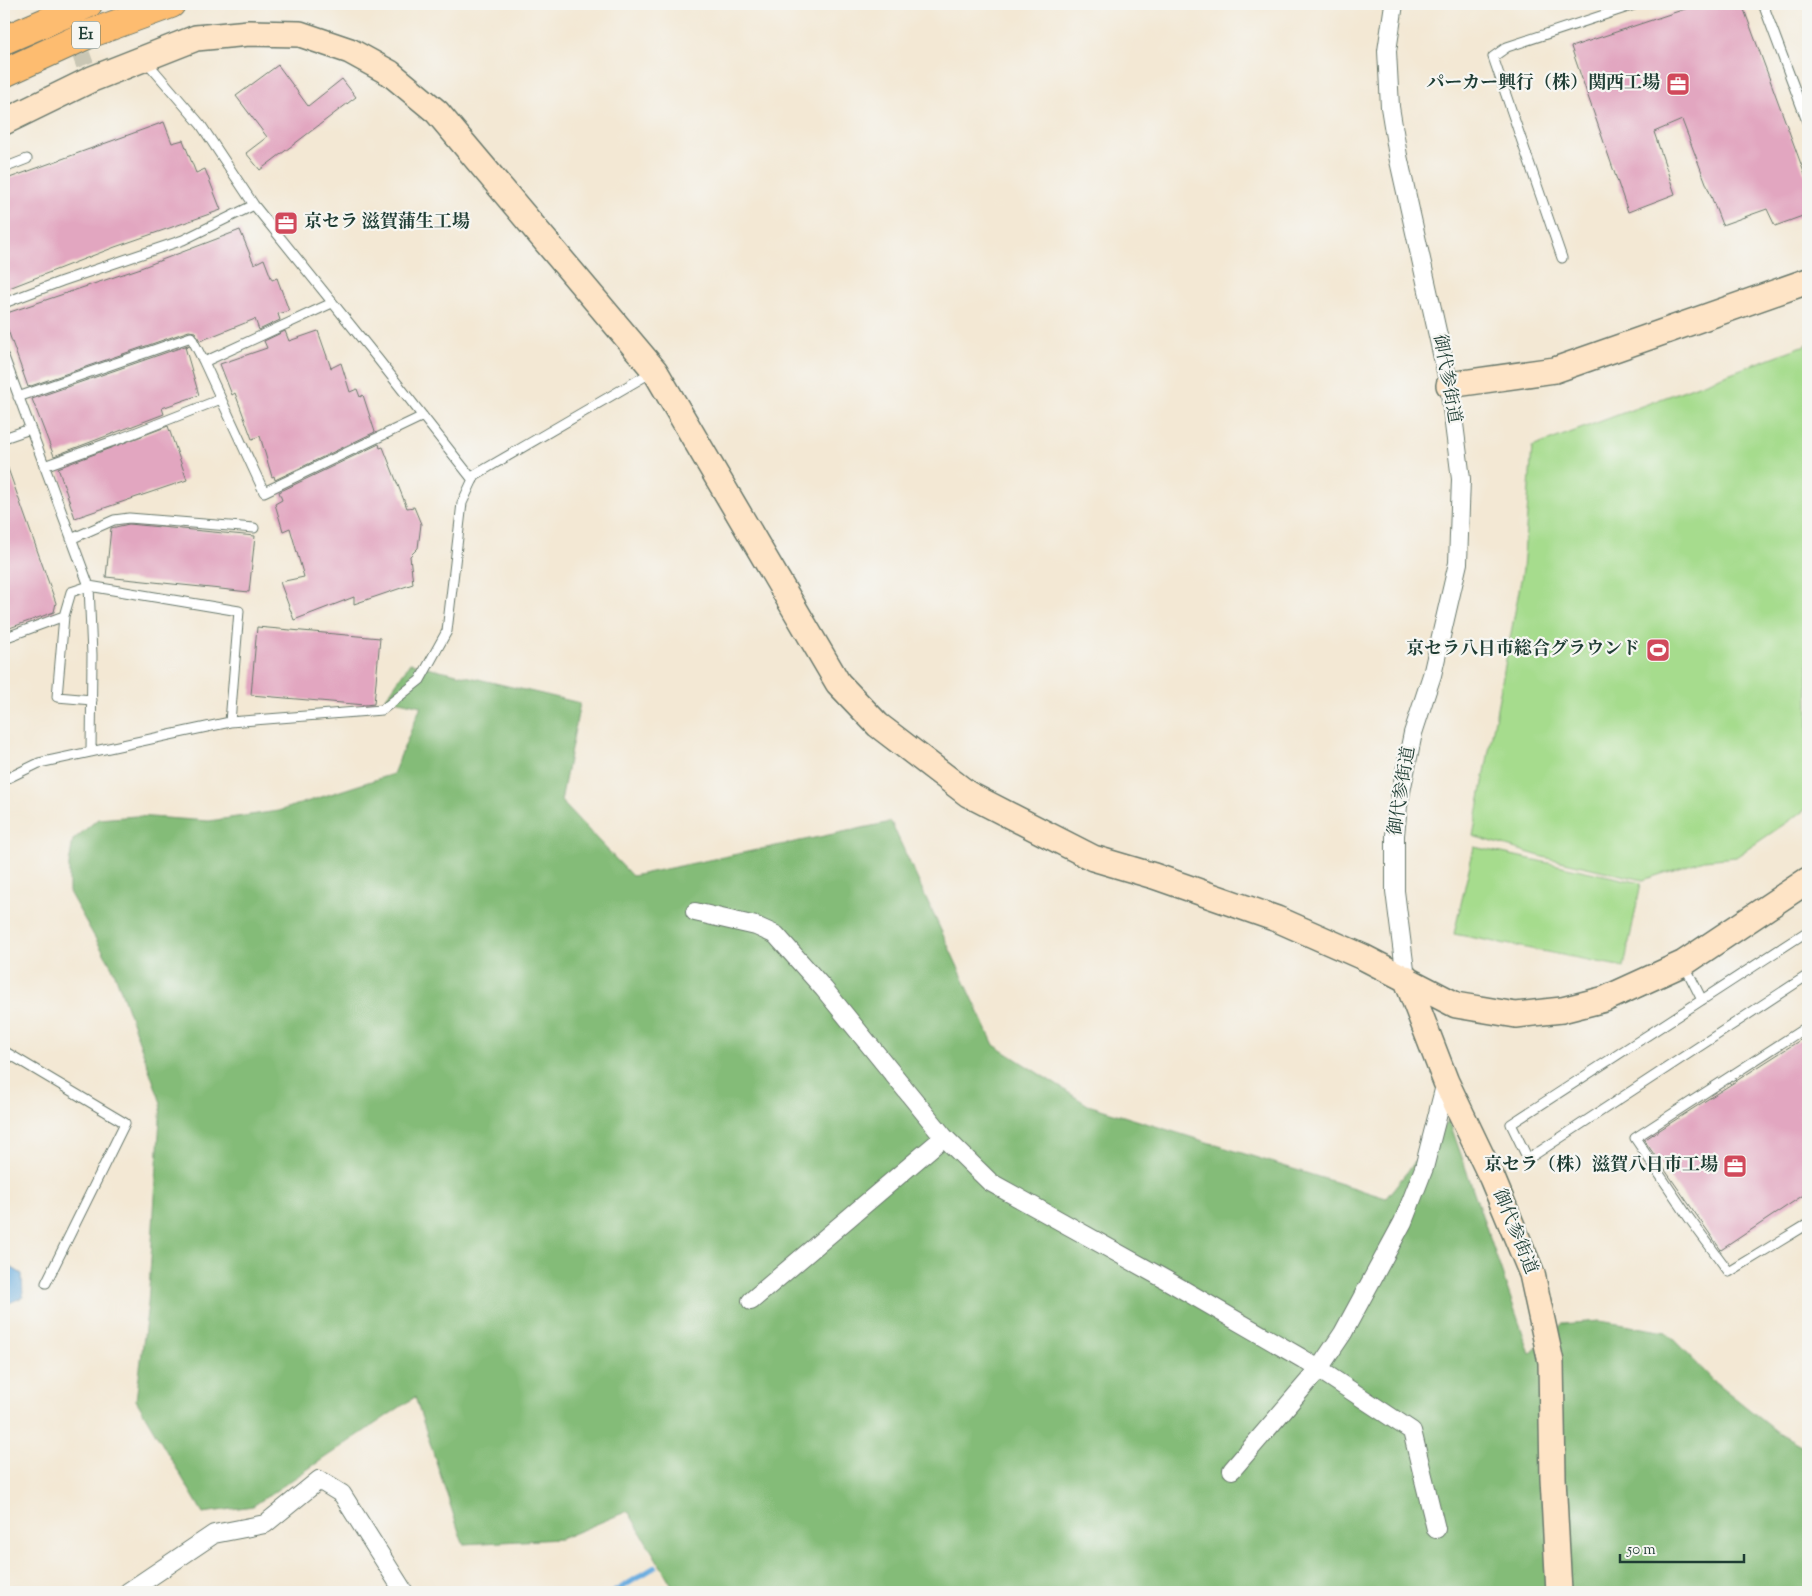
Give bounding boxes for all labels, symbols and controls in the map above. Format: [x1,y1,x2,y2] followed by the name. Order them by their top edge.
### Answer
[72,22,100,48] road number: E1
[1426,71,1660,97] place label: パーカー興行（株）関西工場
[1665,71,1691,97] office icon: パーカー興行（株）関西工場
[273,210,299,236] office icon: 京セラ 滋賀蒲生工場
[304,210,470,236] place label: 京セラ 滋賀蒲生工場
[1425,332,1467,426] street label: 御代参街道
[1406,637,1640,663] place label: 京セラ八日市総合グラウンド
[1645,637,1671,663] sports icon: 京セラ八日市総合グラウンド
[1383,745,1423,837] street label: 御代参街道
[1484,1153,1718,1179] place label: 京セラ（株）滋賀八日市工場
[1722,1153,1748,1179] office icon: 京セラ（株）滋賀八日市工場
[1485,1185,1543,1279] street label: 御代参街道
[1620,1531,1743,1563] scale bar
[1626,1540,1656,1561] text: 50 m

